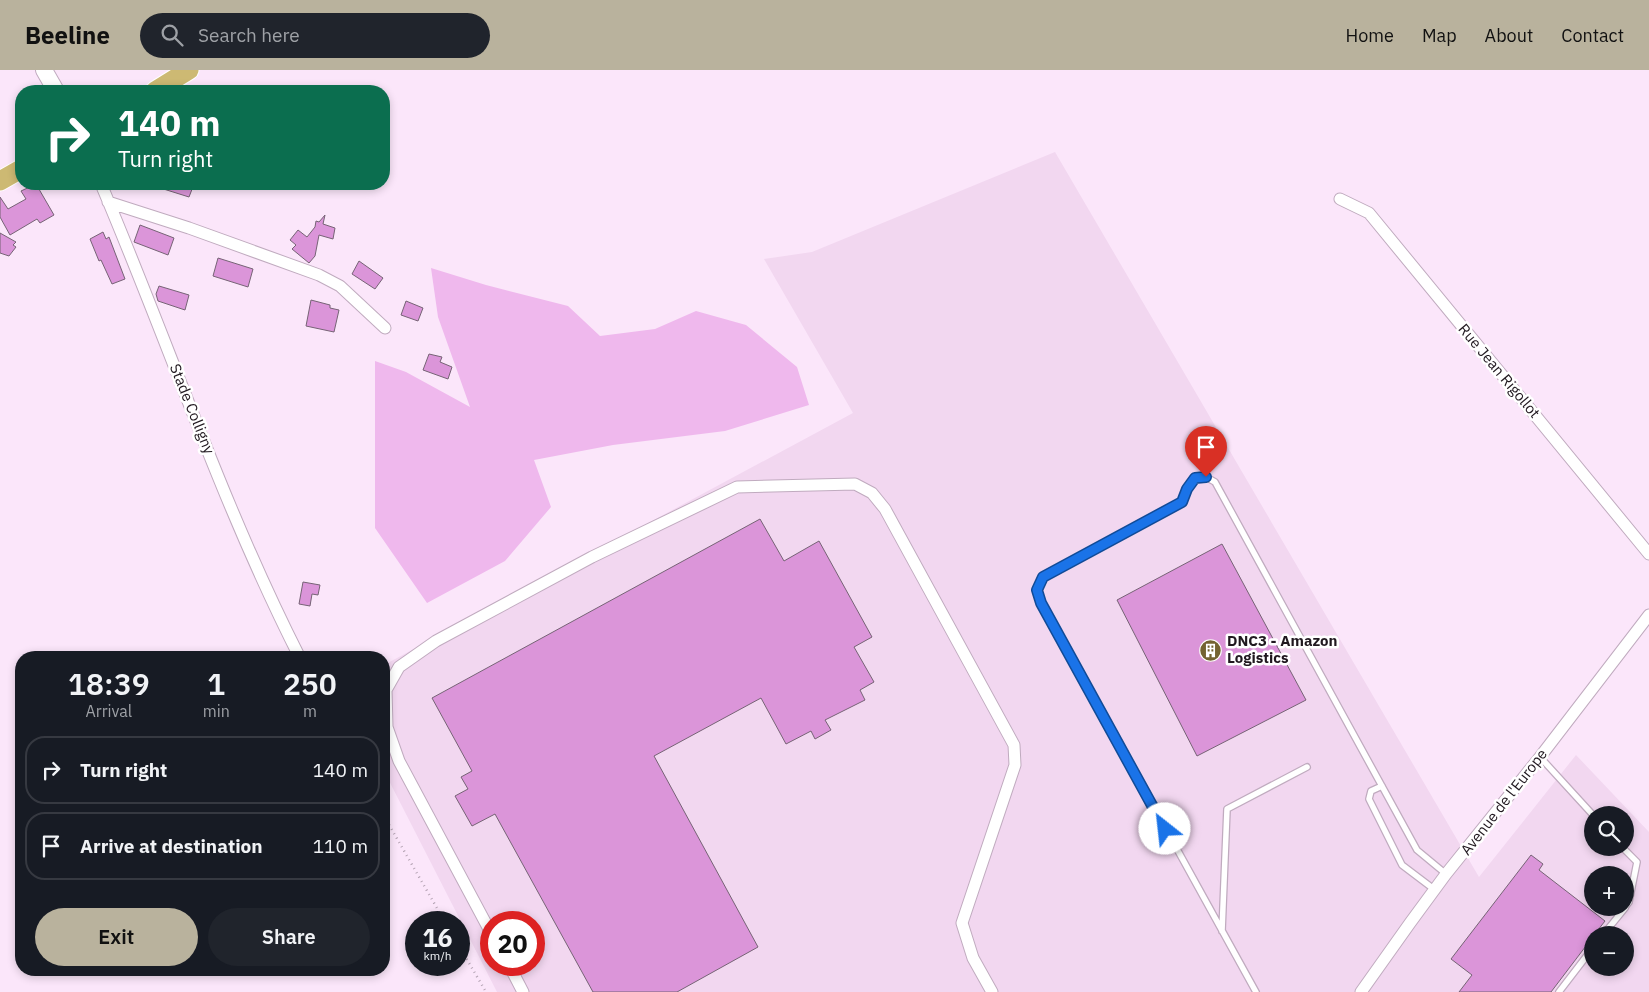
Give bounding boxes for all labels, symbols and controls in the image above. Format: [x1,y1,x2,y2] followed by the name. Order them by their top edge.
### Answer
[140,13,490,58] search box
[25,19,110,51] text: Beeline
[158,21,186,49] icon: search
[198,23,300,47] text: Search here
[1346,24,1394,47] text: Home
[1422,24,1457,47] text: Map
[1485,24,1533,47] text: About
[1561,24,1624,47] text: Contact
[118,100,221,146] text: 140 m
[35,105,100,170] icon: right
[118,144,213,173] text: Turn right
[1454,320,1544,422] street label: Rue Jean Rigollot
[166,361,219,457] street label: Stade Colligny
[1185,426,1227,477] pin
[1192,433,1220,461] icon: arrive
[1227,631,1337,667] place label: DNC3 - Amazon Logistics
[1199,638,1223,662] building icon: DNC3 - Amazon Logistics
[68,664,150,703] text: 18:39
[207,664,225,703] text: 1
[283,664,337,703] text: 250
[86,701,132,721] text: Arrival
[203,701,230,721] text: min
[303,701,317,721] text: m
[1456,745,1551,859] street label: Avenue de l'Europe
[37,756,65,784] icon: right
[80,758,167,782] text: Turn right
[313,758,368,782] text: 140 m
[1138,802,1190,854] position arrow
[1584,806,1634,976] map controls
[1584,806,1634,856] button: search
[37,832,65,860] icon: arrive
[80,834,263,858] text: Arrive at destination
[313,834,368,858] text: 110 m
[1584,866,1634,916] button: +
[35,908,198,966] button: Exit
[208,908,370,966] button: Share
[480,911,545,976] speed limit sign: 20
[422,921,453,954] text: 16
[1584,926,1634,976] button: −
[423,948,452,963] text: km/h

